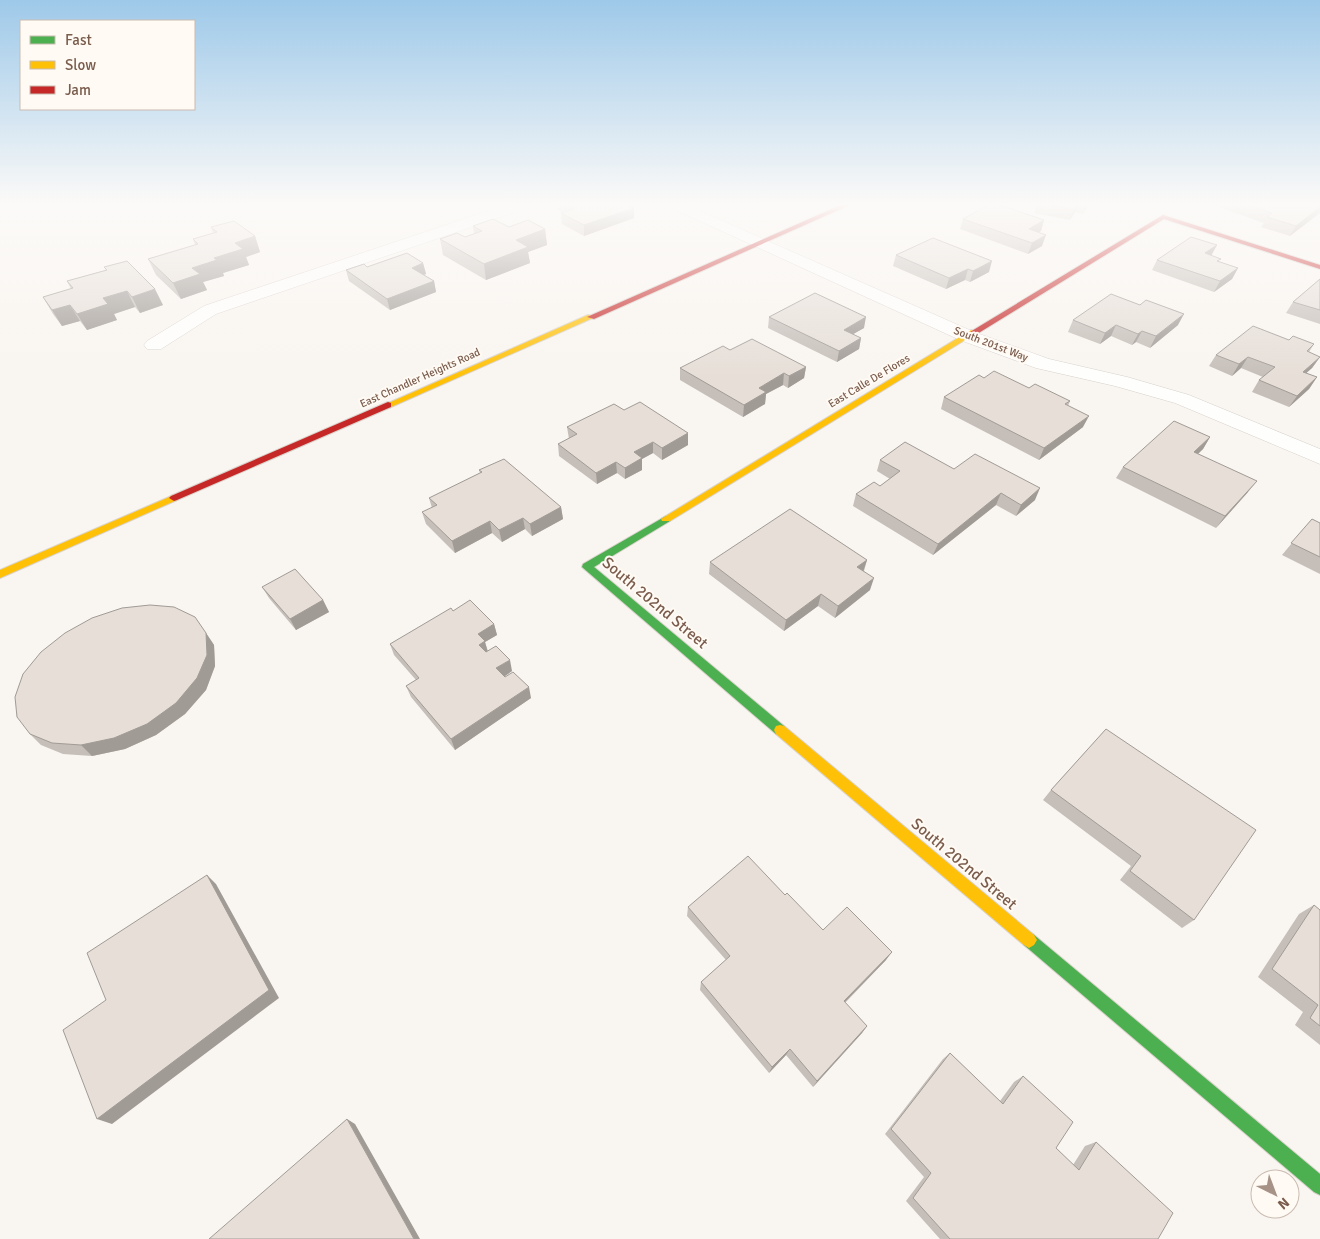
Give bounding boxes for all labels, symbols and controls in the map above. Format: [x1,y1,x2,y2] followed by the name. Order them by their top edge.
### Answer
[20,20,195,110] legend
[65,31,92,49] text: Fast
[65,56,96,74] text: Slow
[65,81,91,99] text: Jam
[952,324,1031,364] street label: South 201st Way
[358,346,482,410] street label: East Chandler Heights Road
[826,351,912,410] street label: East Calle De Flores
[598,553,712,653] street label: South 202nd Street
[907,814,1021,914] street label: South 202nd Street
[1250,1169,1300,1219] north arrow
[1274,1194,1293,1213] text: N

